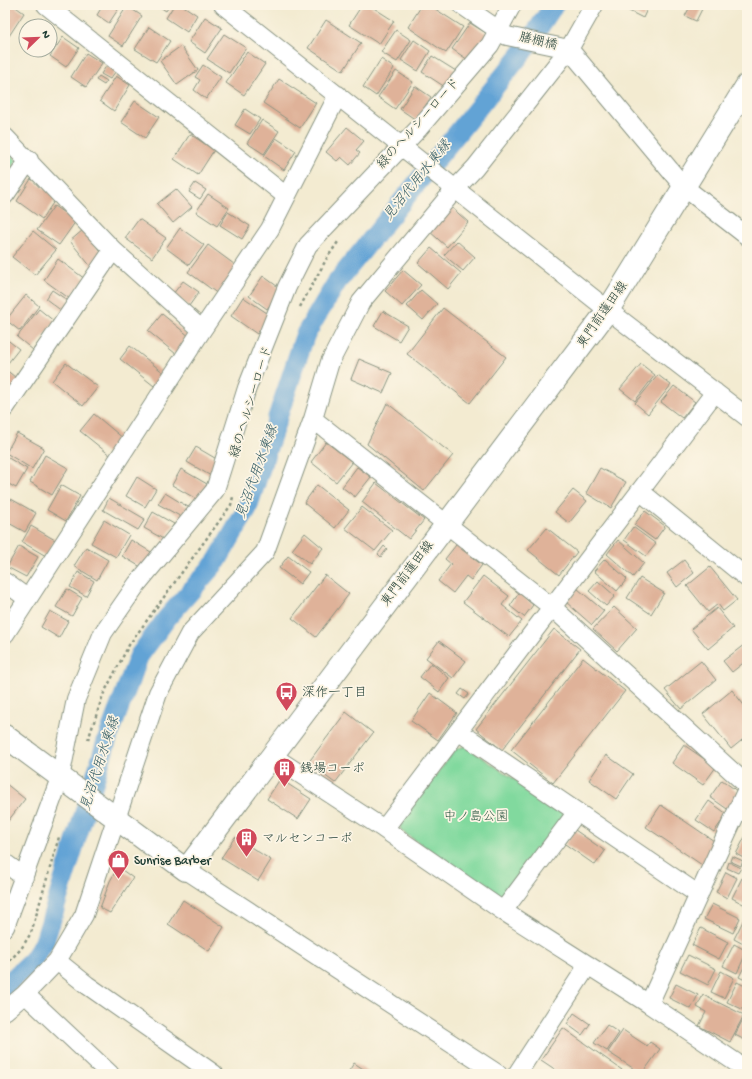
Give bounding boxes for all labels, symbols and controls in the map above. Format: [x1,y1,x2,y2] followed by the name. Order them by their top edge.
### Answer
[18,18,58,58] north arrow
[38,29,52,41] text: N
[517,30,559,54] street label: 膳棚橋
[374,75,464,172] street label: 緑のヘルシーロード
[380,136,456,224] water label: 見沼代用水東縁
[574,277,632,351] street label: 東門前蓮田線
[227,344,276,460] street label: 緑のヘルシーロード
[232,422,283,521] water label: 見沼代用水東縁
[378,537,438,610] street label: 東門前蓮田線
[273,680,299,713] bus stop icon: 深作一丁目
[302,685,367,701] place label: 深作一丁目
[77,714,125,813] water label: 見沼代用水東縁
[271,756,297,789] building icon: 銭場コーポ
[300,761,365,777] place label: 銭場コーポ
[443,809,509,825] park label: 中ノ島公園
[233,826,259,859] building icon: マルセンコーポ
[262,832,353,847] place label: マルセンコーポ
[106,848,132,881] shop icon: Sunrise Barber
[134,854,212,869] place label: Sunrise Barber

